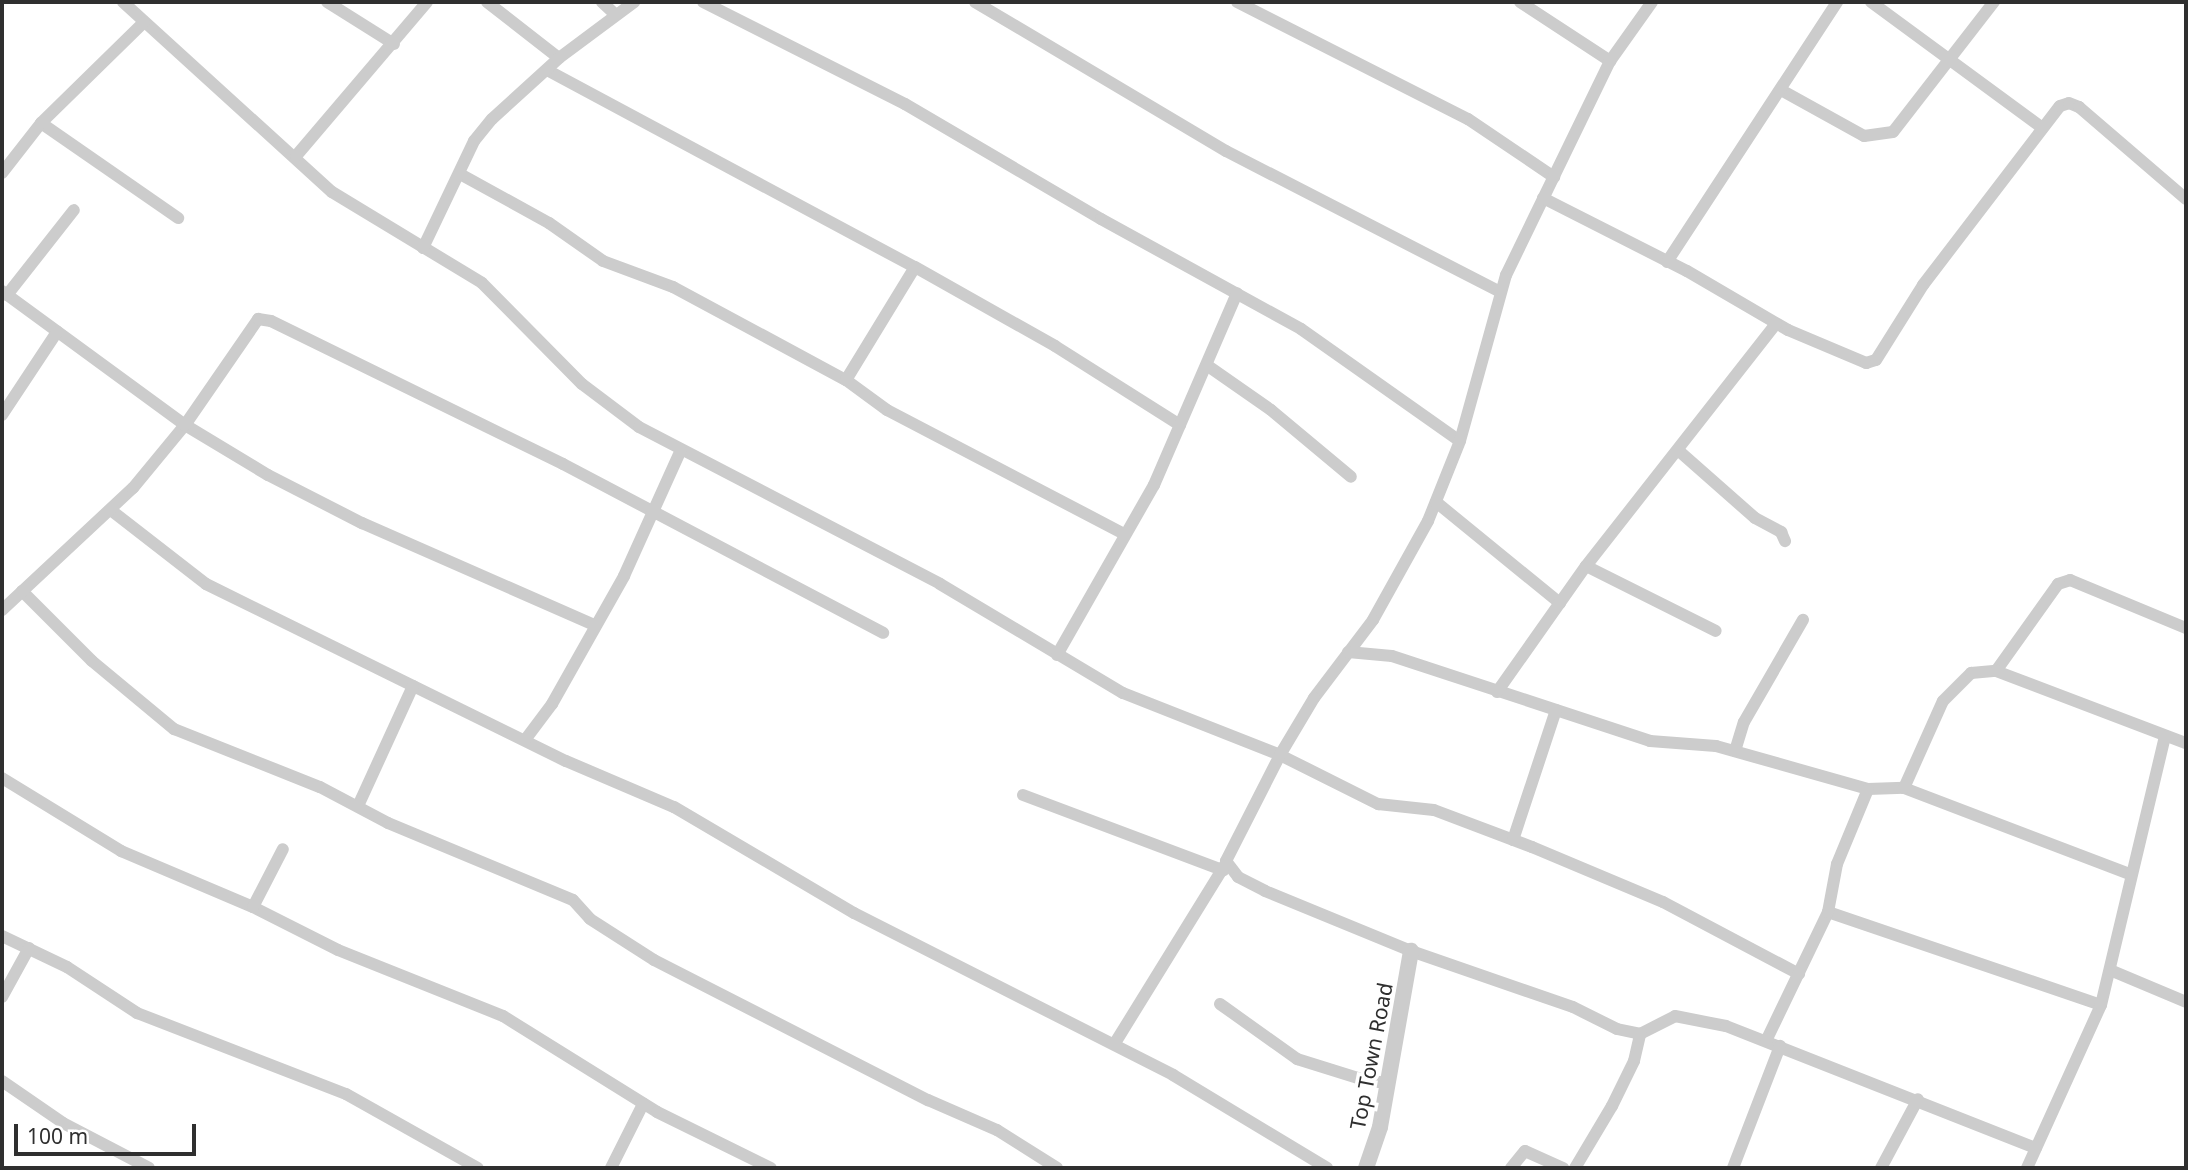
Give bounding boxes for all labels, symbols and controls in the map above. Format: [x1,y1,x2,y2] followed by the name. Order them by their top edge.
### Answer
[1344,980,1398,1132] street label: Top Town Road
[18,1110,200,1154] scale bar
[27,1122,88,1150] text: 100 m

